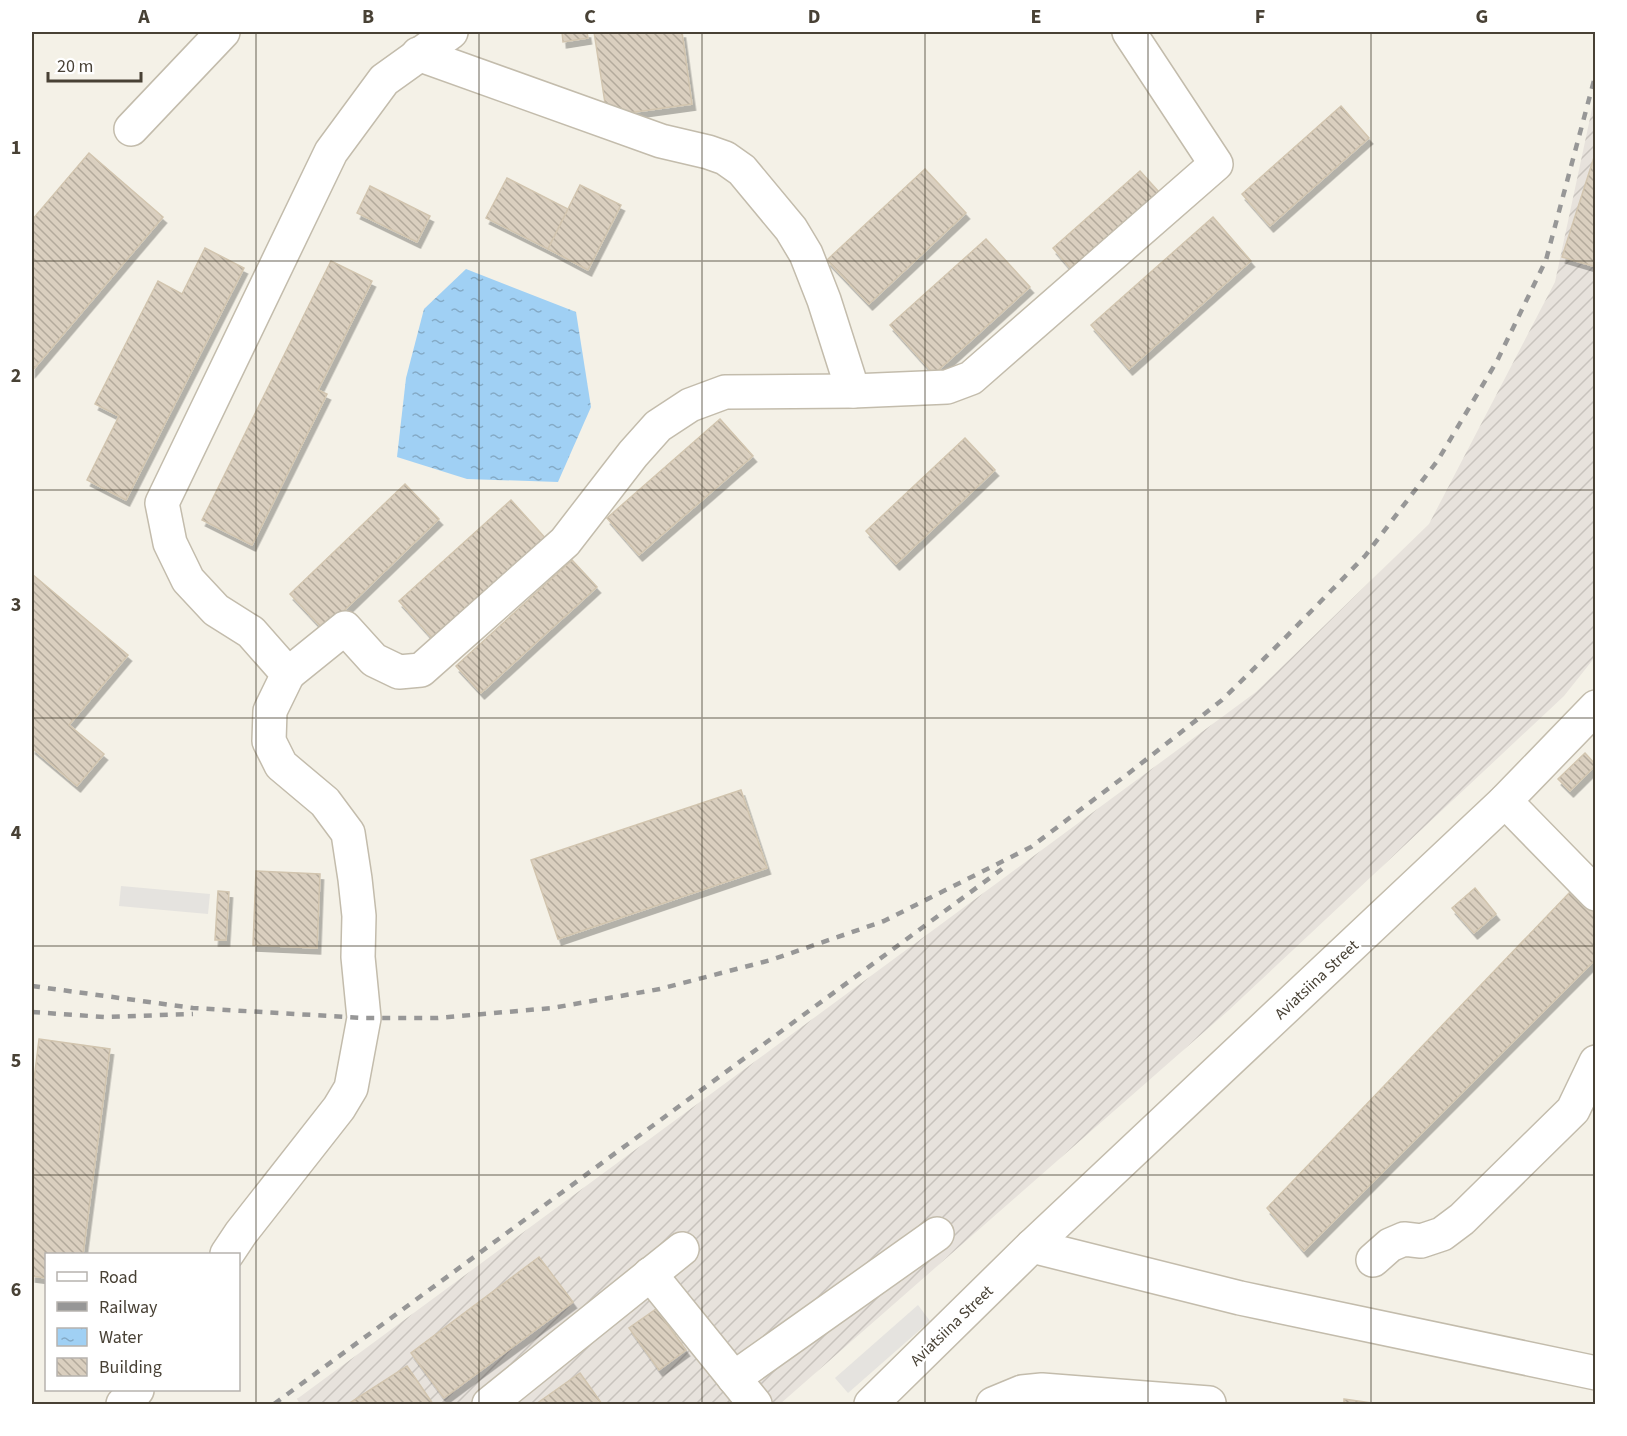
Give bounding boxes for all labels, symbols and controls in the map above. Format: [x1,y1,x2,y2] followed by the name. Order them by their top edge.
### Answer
[137,3,150,31] text: A
[362,3,374,31] text: B
[584,3,596,31] text: C
[808,3,820,31] text: D
[1031,3,1041,31] text: E
[1255,3,1265,31] text: F
[1476,3,1488,31] text: G
[48,45,141,83] scale bar
[57,54,93,79] text: 20 m
[11,134,21,162] text: 1
[11,362,21,390] text: 2
[11,591,21,619] text: 3
[11,819,22,847] text: 4
[1270,935,1364,1025] street label: Aviatsiina Street
[11,1047,21,1075] text: 5
[45,1253,240,1391] legend
[99,1265,138,1290] text: Road
[11,1276,21,1304] text: 6
[905,1280,999,1371] street label: Aviatsiina Street
[99,1295,158,1320] text: Railway
[99,1325,143,1350] text: Water
[99,1355,162,1380] text: Building

